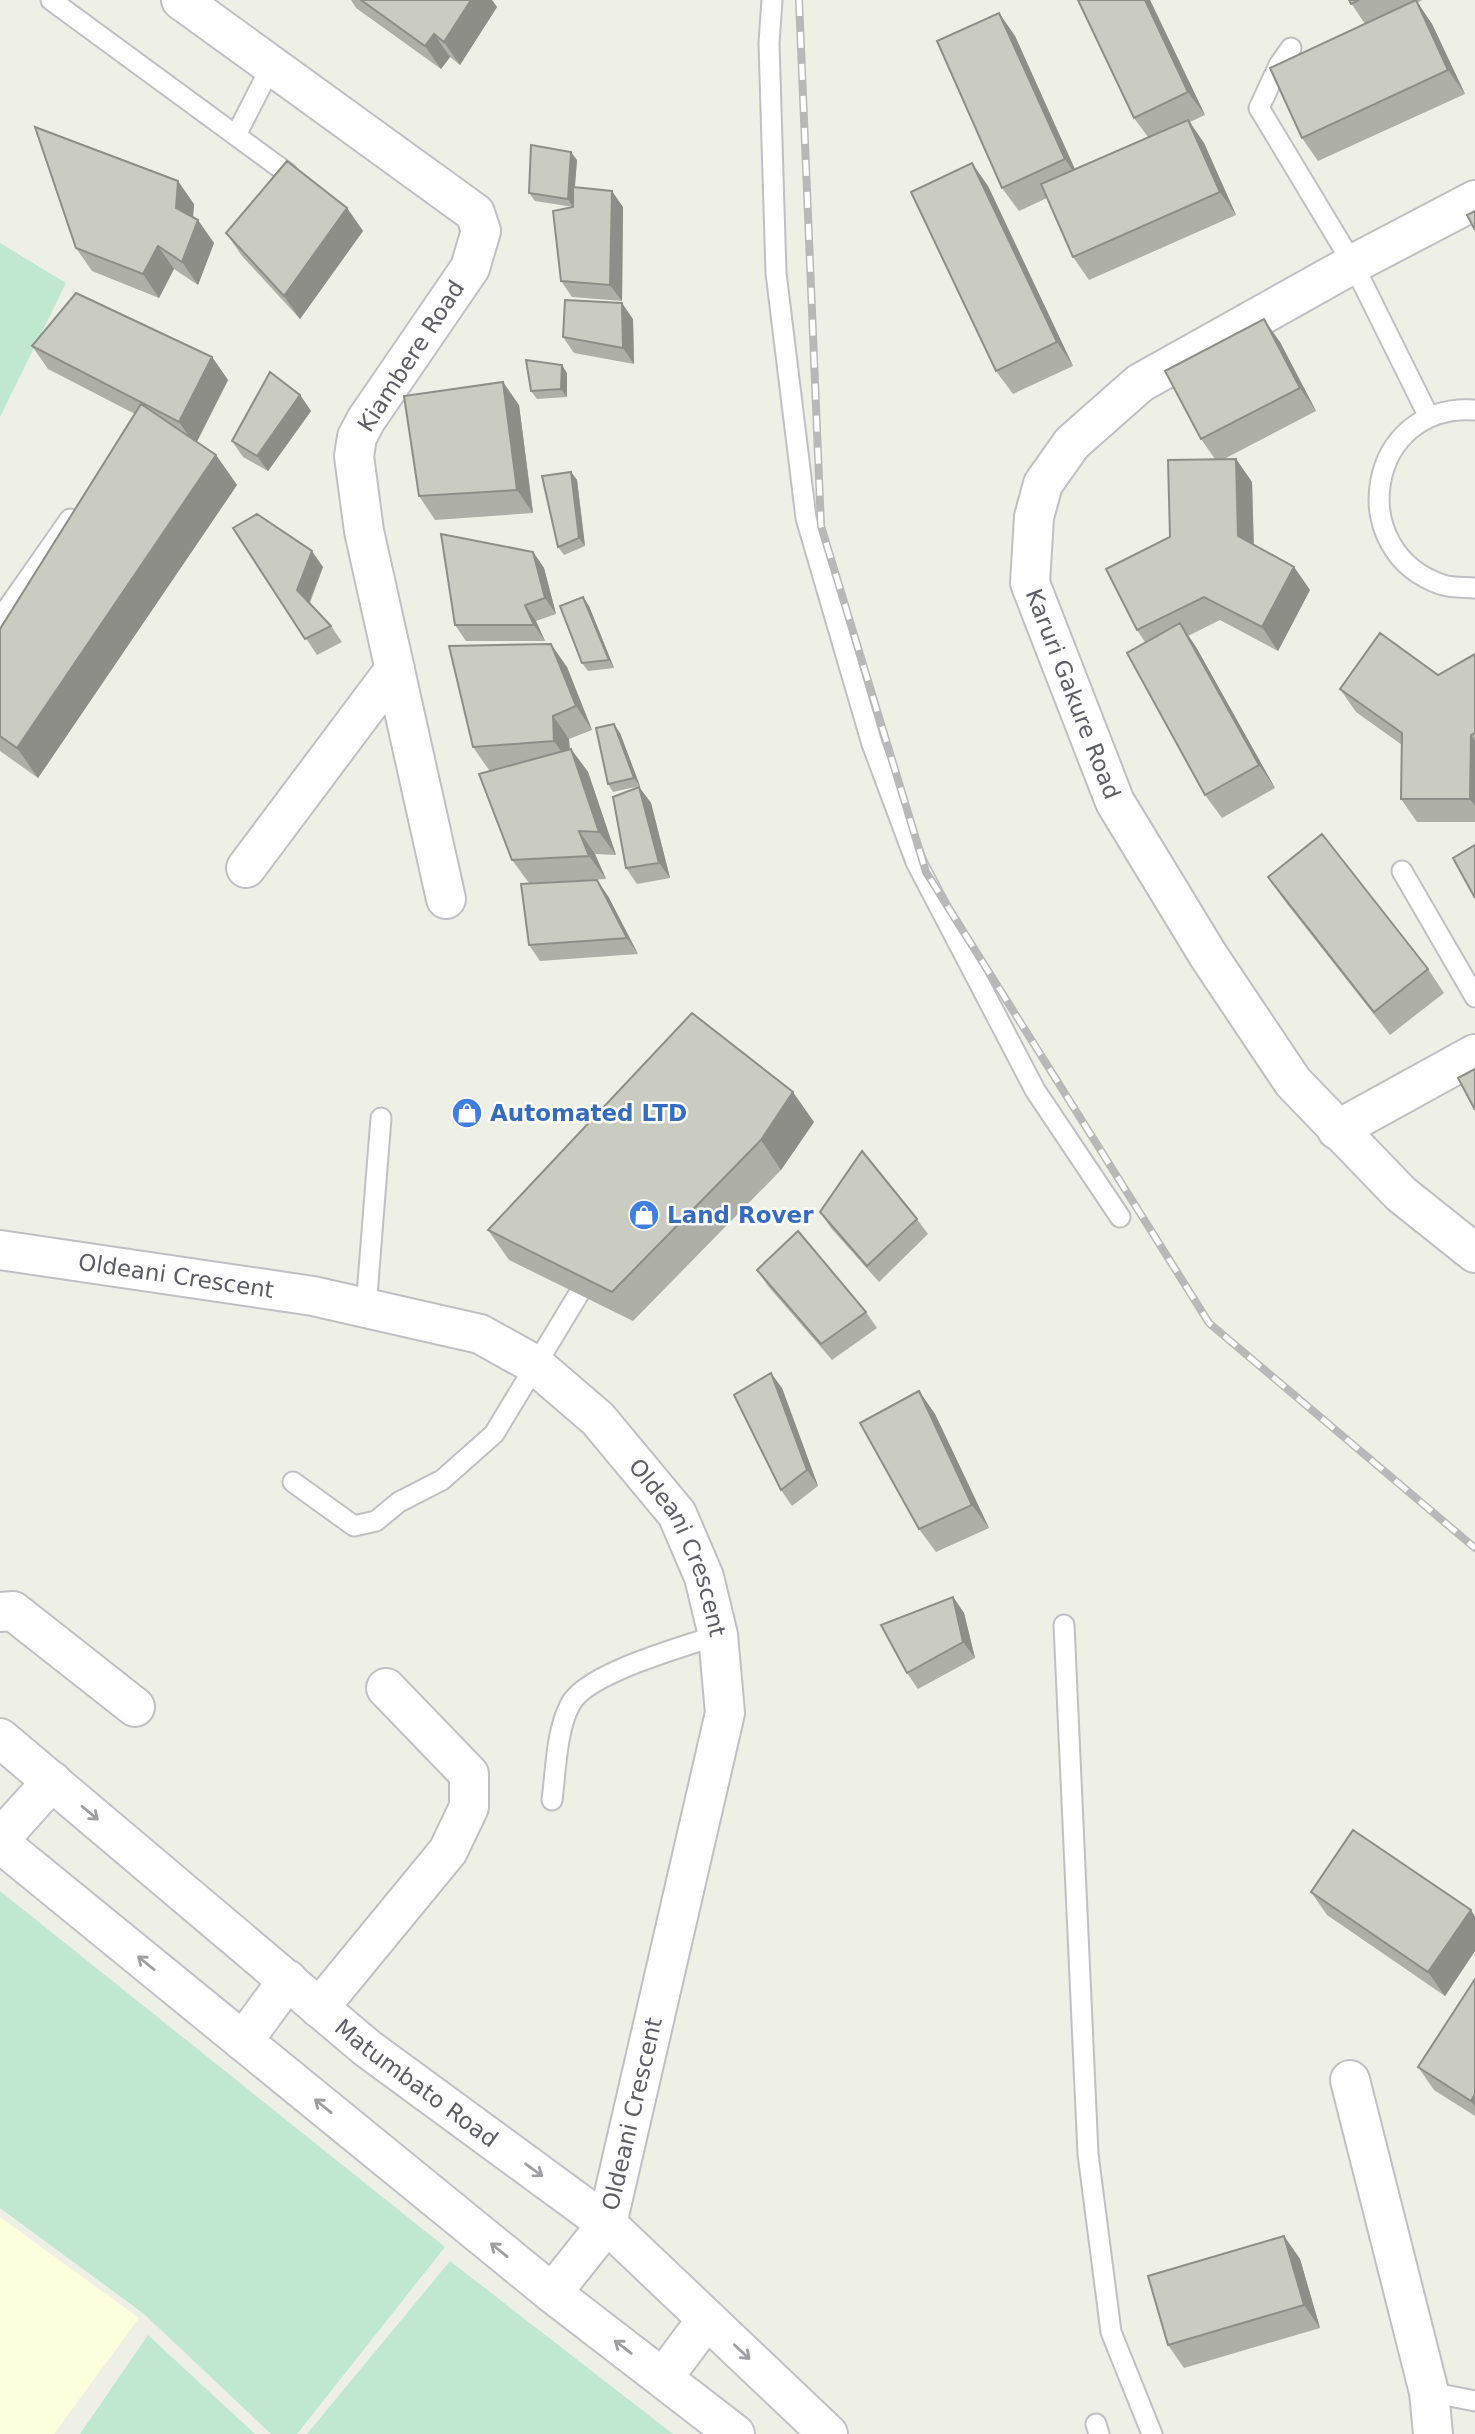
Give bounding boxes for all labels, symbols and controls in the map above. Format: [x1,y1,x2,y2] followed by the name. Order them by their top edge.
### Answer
[352,276,470,436] street label: Kiambere Road
[1021,585,1126,803] street label: Karuri Gakure Road
[450,1096,484,1130] shop icon: Automated LTD
[490,1100,687,1126] place label: Automated LTD
[627,1198,661,1232] shop icon: Land Rover
[667,1202,814,1228] place label: Land Rover
[77,1249,276,1303] street label: Oldeani Crescent
[624,1453,731,1639] street label: Oldeani Crescent
[81,1805,99,1821] one-way arrow
[138,1955,156,1970] one-way arrow
[330,2014,503,2153] street label: Matumbato Road
[597,2015,667,2213] street label: Oldeani Crescent
[314,2099,332,2114] one-way arrow
[524,2163,543,2178] one-way arrow
[491,2242,509,2257] one-way arrow
[614,2340,633,2355] one-way arrow
[733,2344,750,2361] one-way arrow

